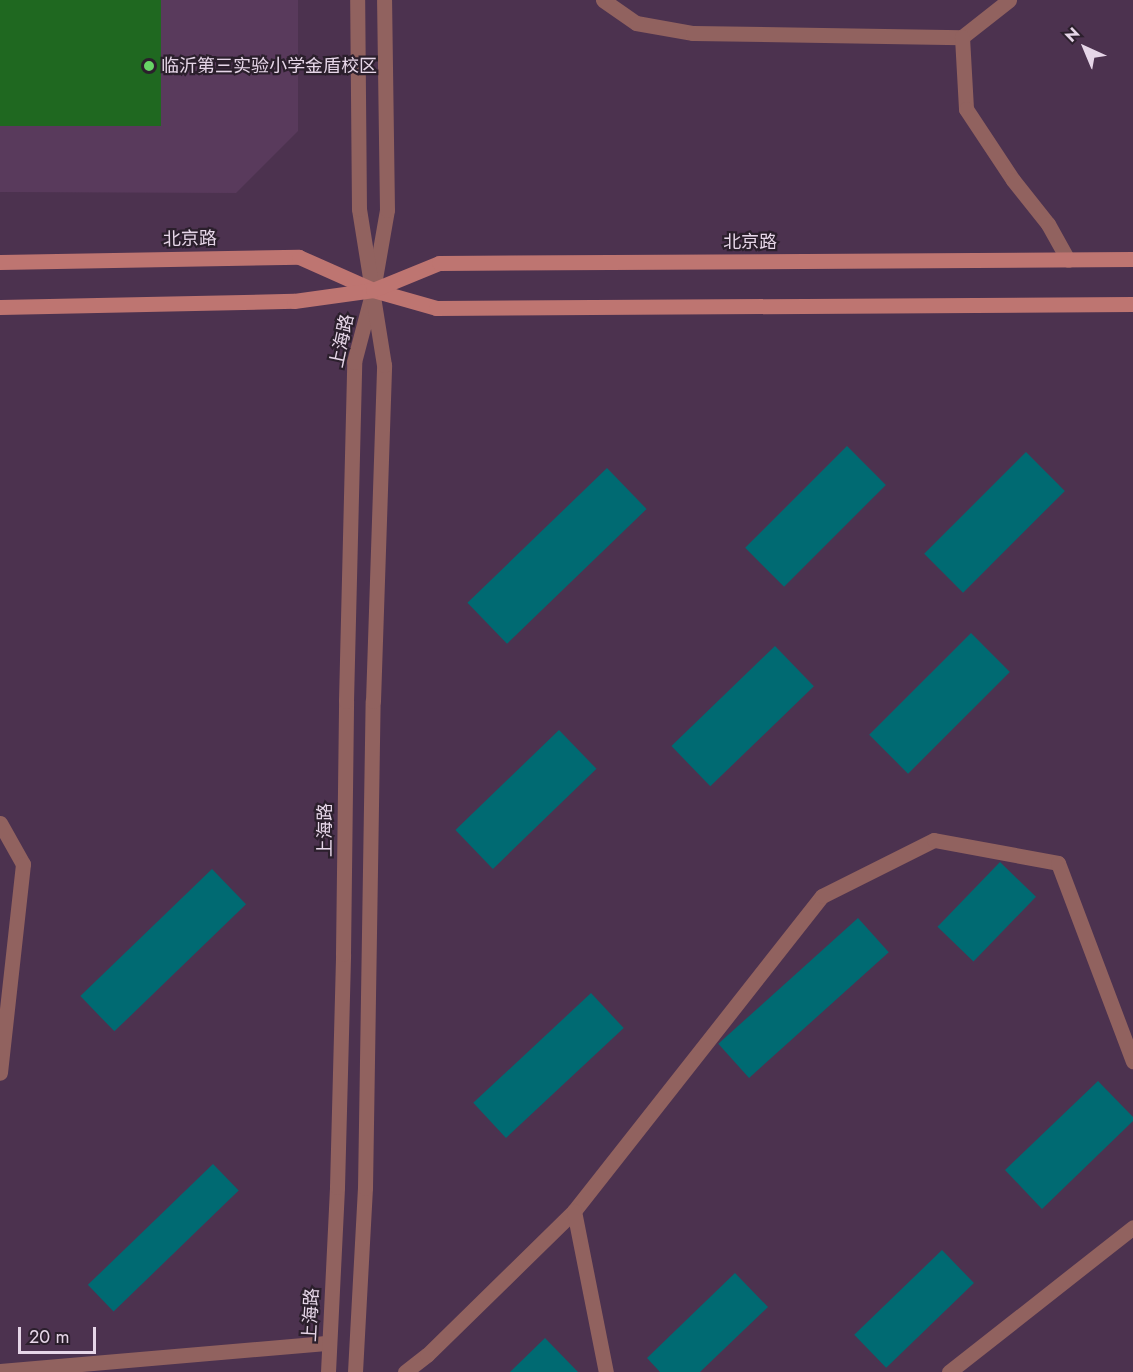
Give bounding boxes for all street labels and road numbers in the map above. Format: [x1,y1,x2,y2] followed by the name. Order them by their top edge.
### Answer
[163,228,217,250] street label: 北京路
[723,231,777,253] street label: 北京路
[326,312,358,370] street label: 上海路
[314,803,336,857] street label: 上海路
[299,1287,323,1343] street label: 上海路

